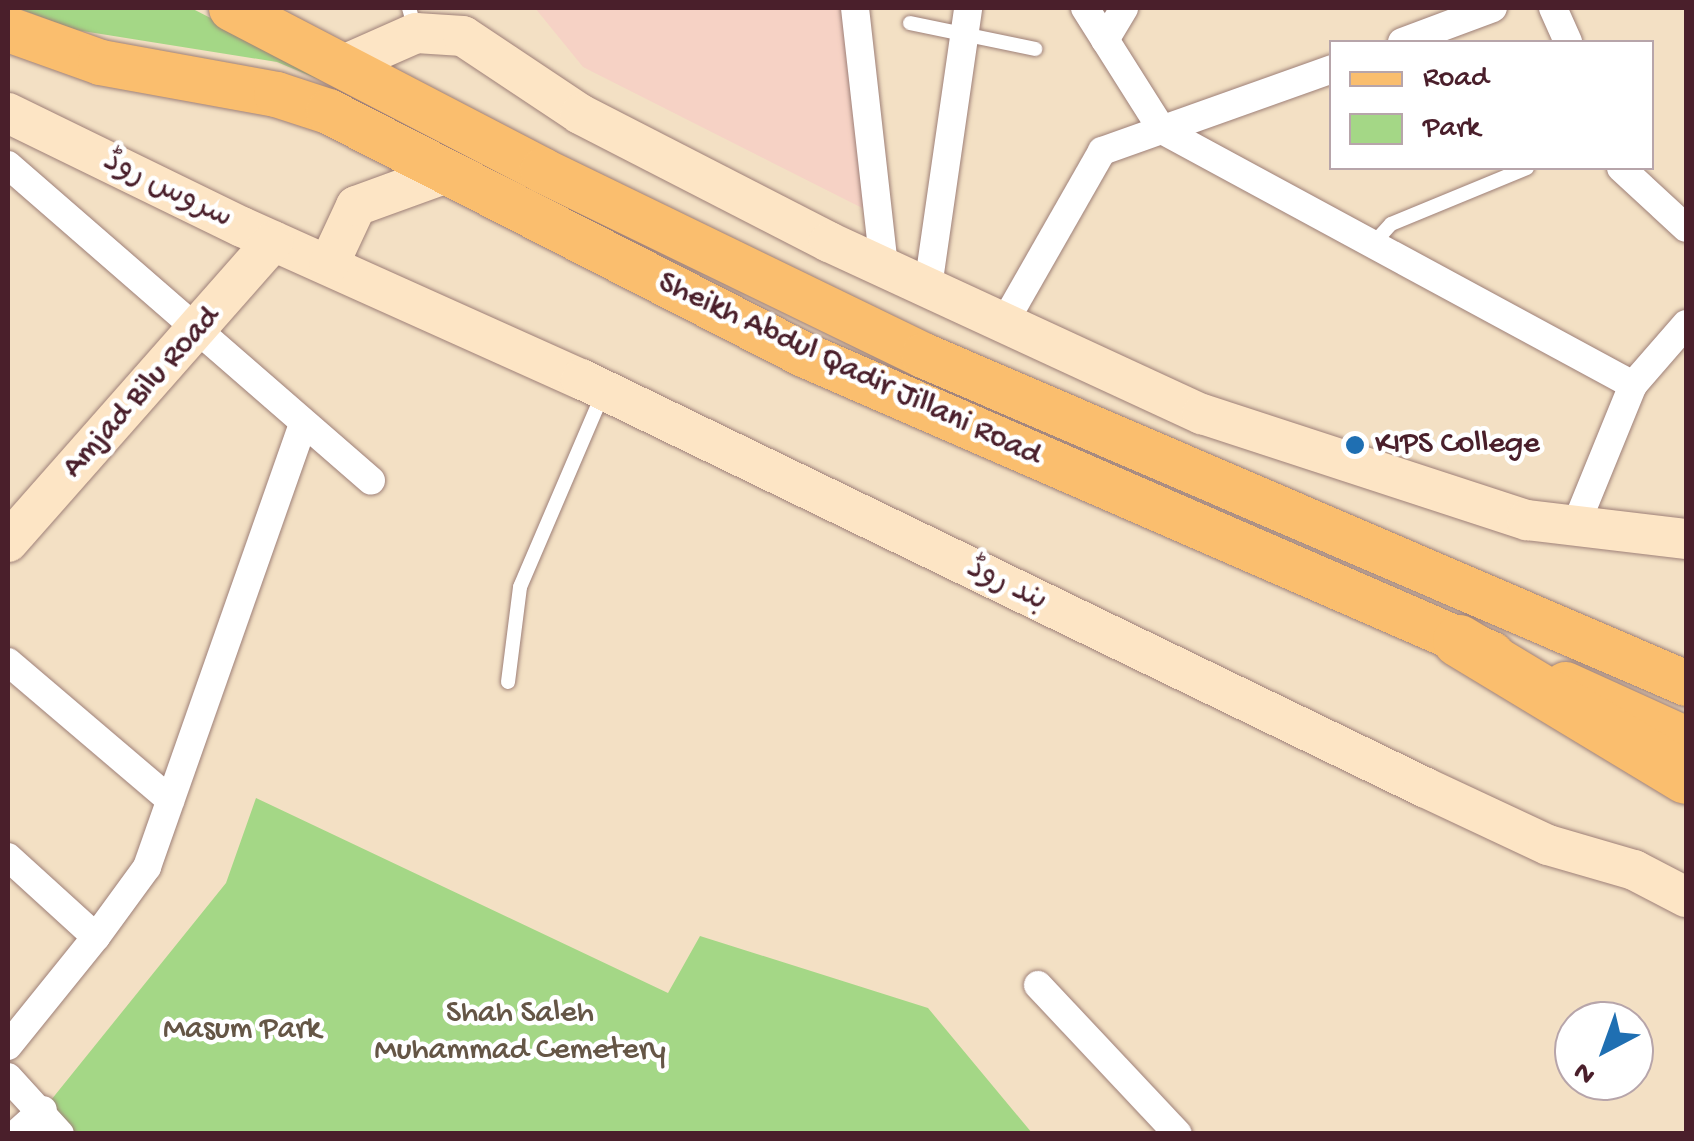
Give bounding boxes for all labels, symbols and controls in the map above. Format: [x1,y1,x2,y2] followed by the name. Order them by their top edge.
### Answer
[1329,40,1654,170] legend
[1423,62,1489,97] text: Road
[1423,112,1480,147] text: Park
[96,143,238,239] street label: سروس روڈ
[652,264,1046,476] street label: Sheikh Abdul Qadir Jillani Road
[55,299,229,487] street label: Amjad Bilu Road
[1375,426,1540,464] place label: KIPS College
[1344,434,1366,456] marker: KIPS College
[959,550,1053,622] street label: بند روڈ
[374,996,666,1071] park label: Shah Saleh Muhammad Cemetery
[1554,1001,1654,1101] north arrow
[163,1011,321,1049] park label: Masum Park
[1568,1054,1603,1091] text: N

